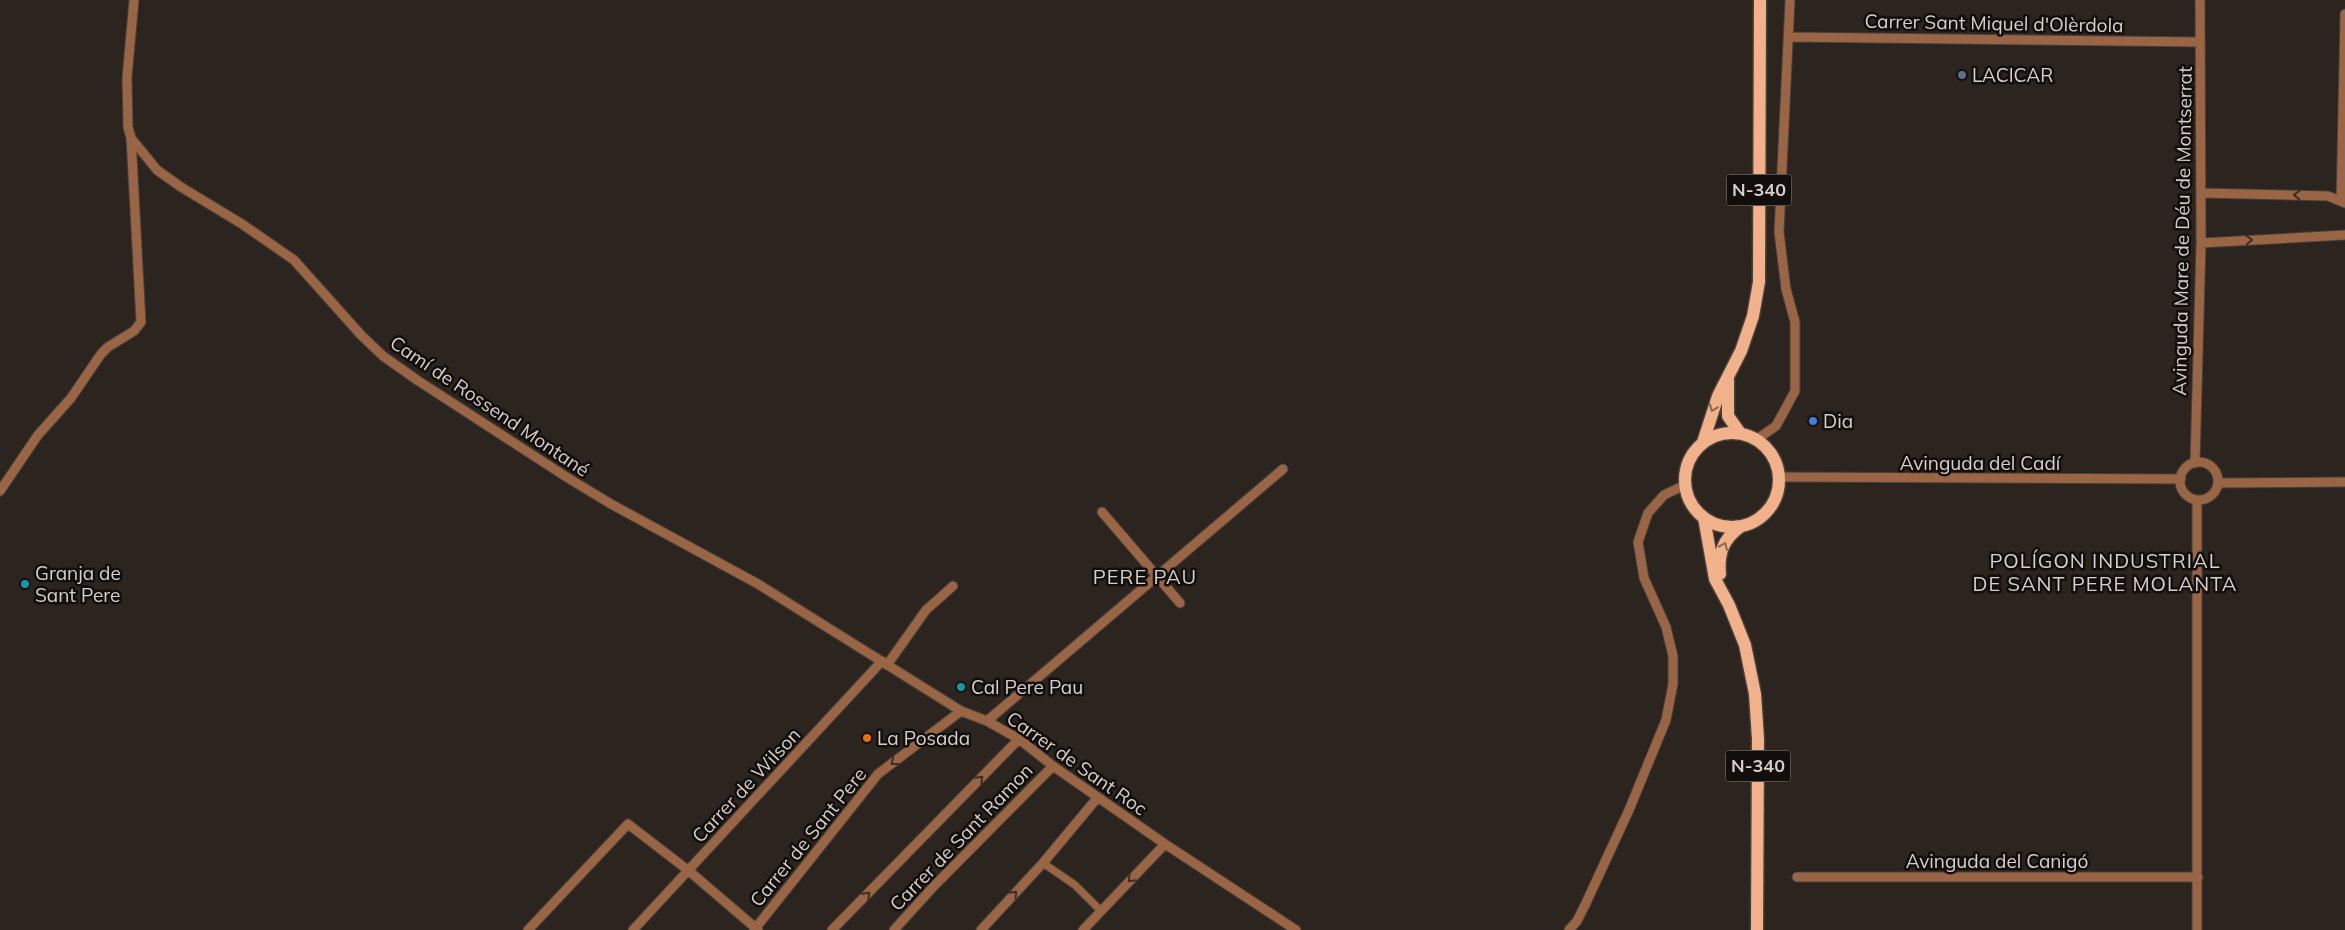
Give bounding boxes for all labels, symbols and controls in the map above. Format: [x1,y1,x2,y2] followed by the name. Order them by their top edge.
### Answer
[1864,9,2124,37] street label: Carrer Sant Miquel d'Olèrdola
[1972,63,2053,87] place label: LACICAR
[2167,66,2197,396] street label: Avinguda Mare de Déu de Montserrat
[1956,69,1968,81] marker: LACICAR
[1726,174,1792,206] road number: N-340
[2293,190,2301,201] one-way arrow
[2246,235,2254,246] one-way arrow
[386,330,594,482] street label: Camí de Rossend Montané
[1709,403,1720,412] one-way arrow
[1823,409,1853,433] place label: Dia
[1807,415,1819,427] marker: Dia
[1900,451,2062,475] street label: Avinguda del Cadí
[1717,543,1727,552] one-way arrow
[1973,548,2237,596] district label: POLÍGON INDUSTRIAL DE SANT PERE MOLANTA
[35,561,121,607] place label: Granja de Sant Pere
[1093,564,1197,589] district label: PERE PAU
[19,578,31,590] marker: Granja de Sant Pere
[971,675,1083,699] place label: Cal Pere Pau
[955,681,967,693] marker: Cal Pere Pau
[1002,706,1152,820] street label: Carrer de Sant Roc
[687,723,805,847] street label: Carrer de Wilson
[877,726,970,750] place label: La Posada
[861,732,873,744] marker: La Posada
[1726,750,1790,781] road number: N-340
[890,756,900,765] one-way arrow
[884,758,1038,916] street label: Carrer de Sant Ramon
[745,763,871,911] street label: Carrer de Sant Pere
[974,776,983,785] one-way arrow
[1906,849,2088,873] street label: Avinguda del Canigó
[1128,873,1137,882] one-way arrow
[1008,891,1017,900] one-way arrow
[861,892,870,901] one-way arrow

